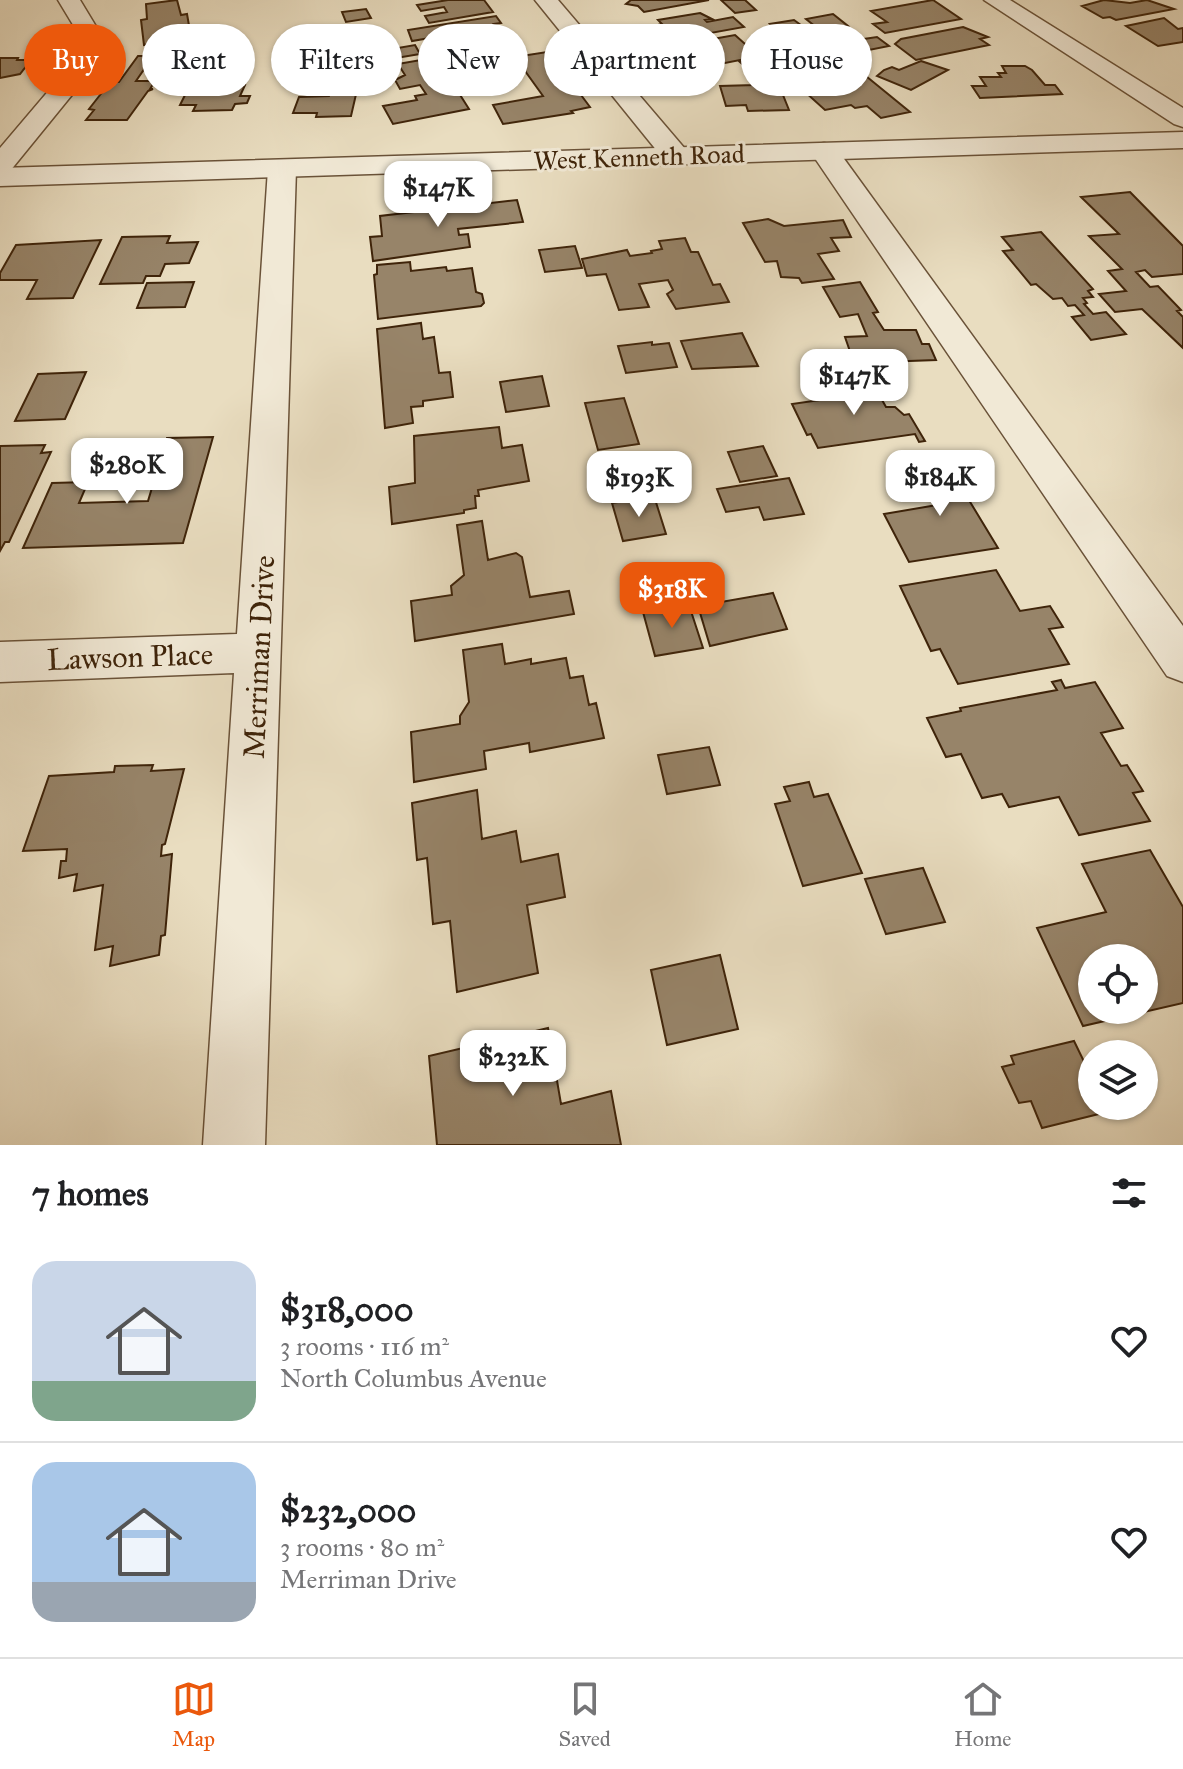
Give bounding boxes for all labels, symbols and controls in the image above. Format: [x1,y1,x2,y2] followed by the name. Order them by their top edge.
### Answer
[24,24,126,96] chip: Buy
[142,24,255,96] chip: Rent
[271,24,402,96] chip: Filters
[418,24,528,96] chip: New
[544,24,725,96] chip: Apartment
[741,24,872,96] chip: House
[533,137,745,177] street label: West Kenneth Road
[382,161,494,229] pin: $147K
[402,171,474,203] text: $147K
[798,349,910,417] pin: $147K
[818,359,890,391] text: $147K
[71,438,183,506] pin: $280K
[89,448,165,480] text: $280K
[884,450,996,518] pin: $184K
[583,451,695,519] pin: $193K
[904,460,976,492] text: $184K
[605,461,673,493] text: $193K
[236,554,282,760] street label: Merriman Drive
[616,562,728,630] pin: $318K
[638,572,706,604] text: $318K
[46,636,214,678] street label: Lawson Place
[1078,944,1158,1120] map controls
[1078,944,1158,1024] button: locate
[457,1030,569,1098] pin: $232K
[478,1040,548,1072] text: $232K
[1078,1040,1158,1120] button: layers
[1107,1171,1151,1215] icon: filters
[32,1173,149,1214] text: 7 homes
[280,1289,414,1330] text: $318,000
[96,1293,192,1389] icon: home
[1107,1319,1151,1363] icon: heart
[280,1330,449,1362] text: 3 rooms · 116 m²
[280,1362,547,1394] text: North Columbus Avenue
[280,1490,416,1531] text: $232,000
[96,1494,192,1590] icon: home
[1107,1520,1151,1564] icon: heart
[280,1531,444,1563] text: 3 rooms · 80 m²
[280,1563,457,1595] text: Merriman Drive
[172,1677,216,1752] tab: Map
[559,1677,611,1752] tab: Saved
[954,1677,1011,1752] tab: Home

